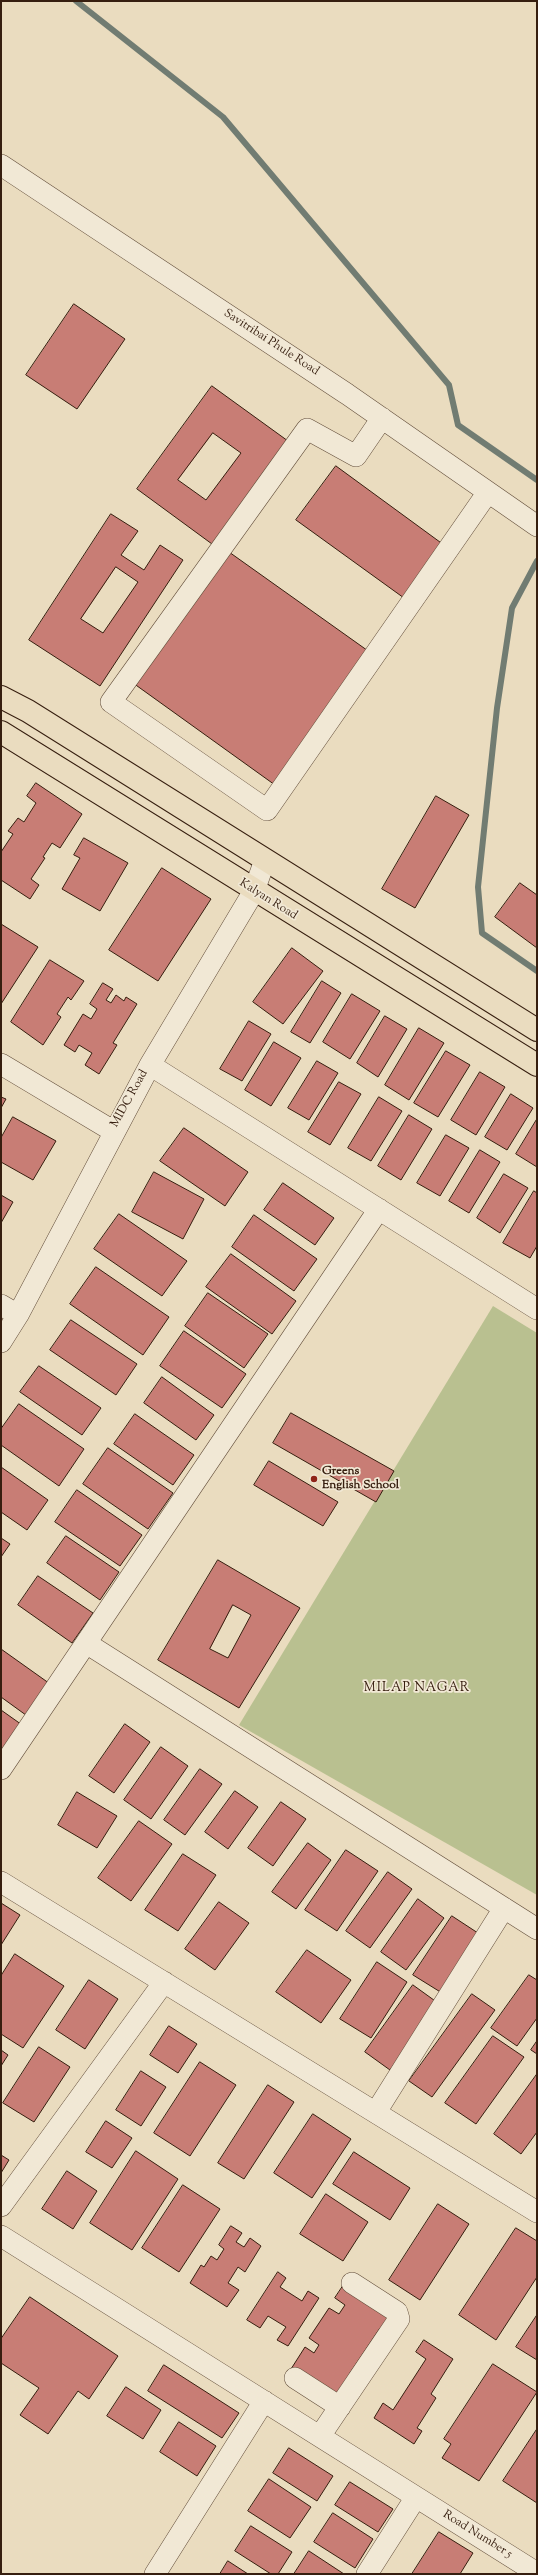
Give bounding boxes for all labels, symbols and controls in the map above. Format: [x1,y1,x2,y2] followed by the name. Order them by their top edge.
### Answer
[221,307,321,379] street label: Savitribai Phule Road
[236,877,300,923] street label: Kalyan Road
[108,1068,152,1130] street label: MIDC Road
[322,1465,399,1493] place label: Greens English School
[309,1474,319,1484] marker: Greens English School
[364,1681,470,1697] district label: MILAP NAGAR
[440,2508,514,2562] street label: Road Number 5

